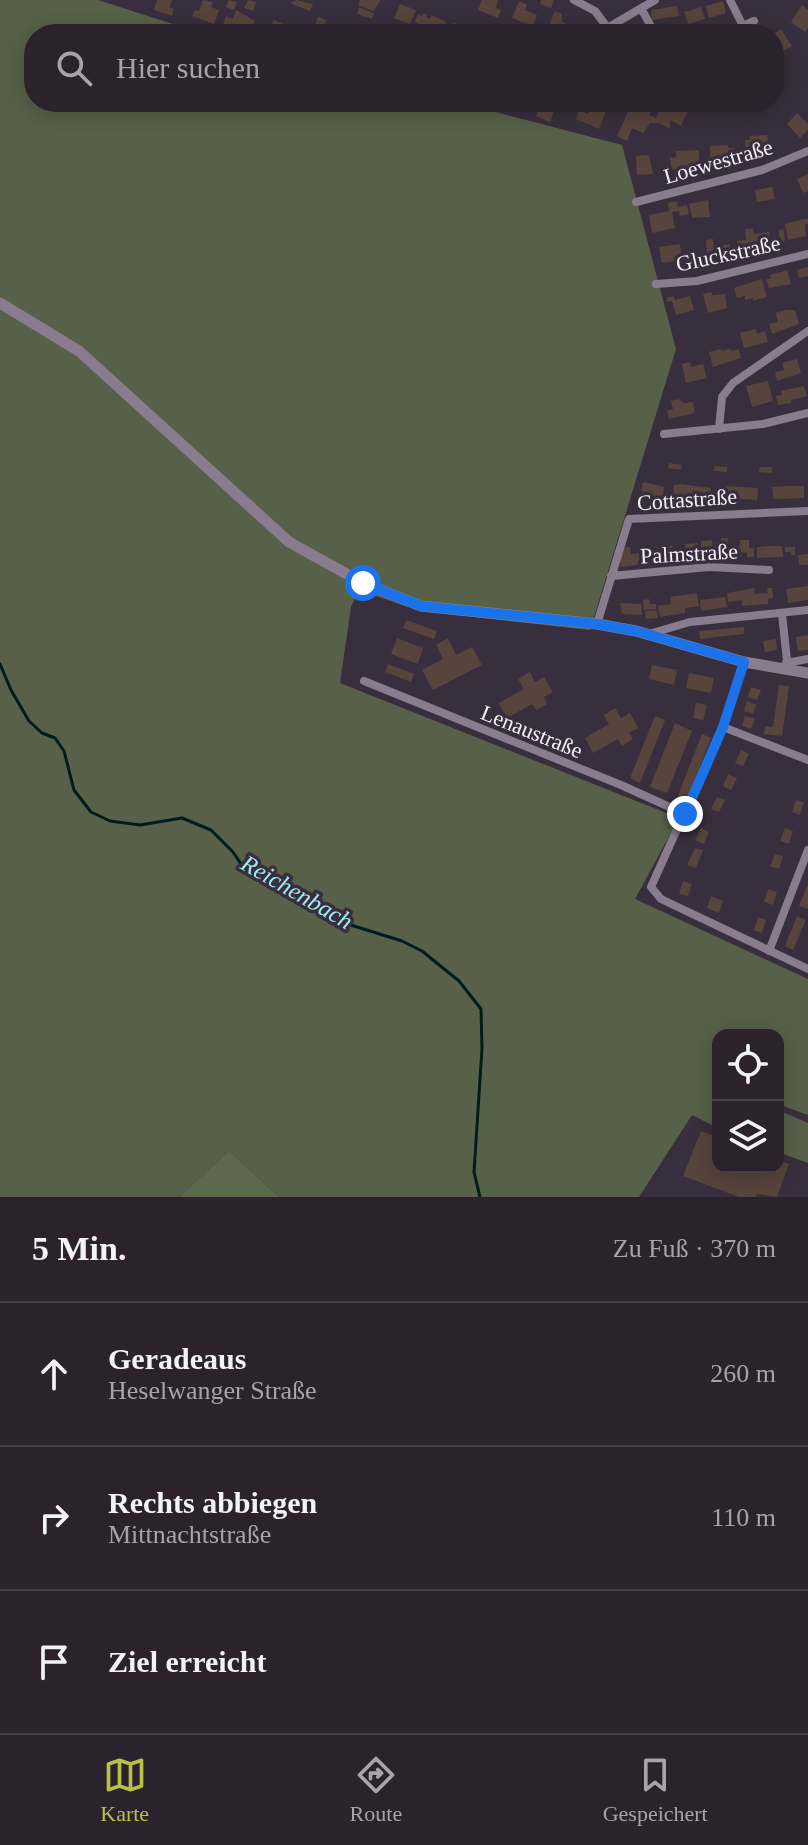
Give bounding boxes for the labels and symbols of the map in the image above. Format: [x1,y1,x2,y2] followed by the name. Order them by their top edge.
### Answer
[661,134,776,189] street label: Loewestraße
[674,230,783,277] street label: Gluckstraße
[636,484,738,515] street label: Cottastraße
[640,538,738,569] street label: Palmstraße
[345,565,381,601] route start
[477,700,586,763] street label: Lenaustraße
[667,796,703,832] route end
[236,849,357,934] water label: Reichenbach

